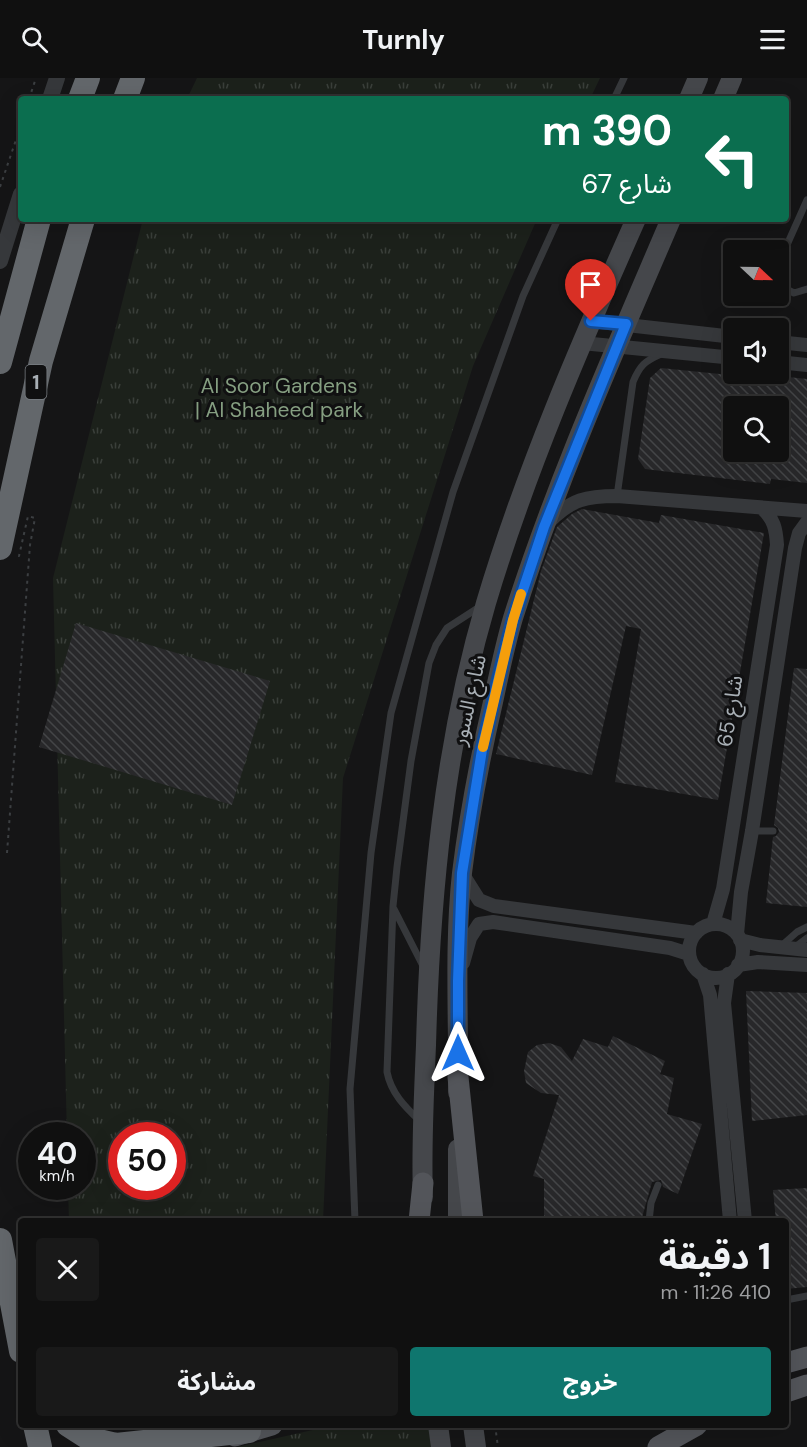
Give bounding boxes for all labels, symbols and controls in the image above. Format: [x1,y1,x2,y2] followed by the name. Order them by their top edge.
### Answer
[362,22,445,57] text: Turnly
[18,23,51,56] icon: search
[756,23,789,56] icon: menu
[542,103,672,158] text: 390 m
[693,120,771,198] icon: left
[582,166,672,201] text: شارع 67
[723,240,789,306] north arrow
[723,240,789,462] map controls
[565,259,616,321] pin
[574,268,607,301] icon: arrive
[723,318,789,384] button: sound
[26,365,46,399] road number: 1
[195,372,363,424] park label: Al Soor Gardens | Al Shaheed park
[723,396,789,462] button: search
[445,652,494,749] street label: شارع السور
[711,673,750,749] street label: شارع 65
[426,1021,490,1085] position arrow
[108,1122,186,1200] speed limit sign: 50
[37,1134,77,1173] text: 40
[39,1166,75,1186] text: km/h
[659,1233,771,1280] text: 1 دقيقة
[36,1238,99,1301] button: close
[661,1279,771,1305] text: 410 m · 11:26
[36,1347,398,1416] button: مشاركة
[410,1347,771,1416] button: خروج

